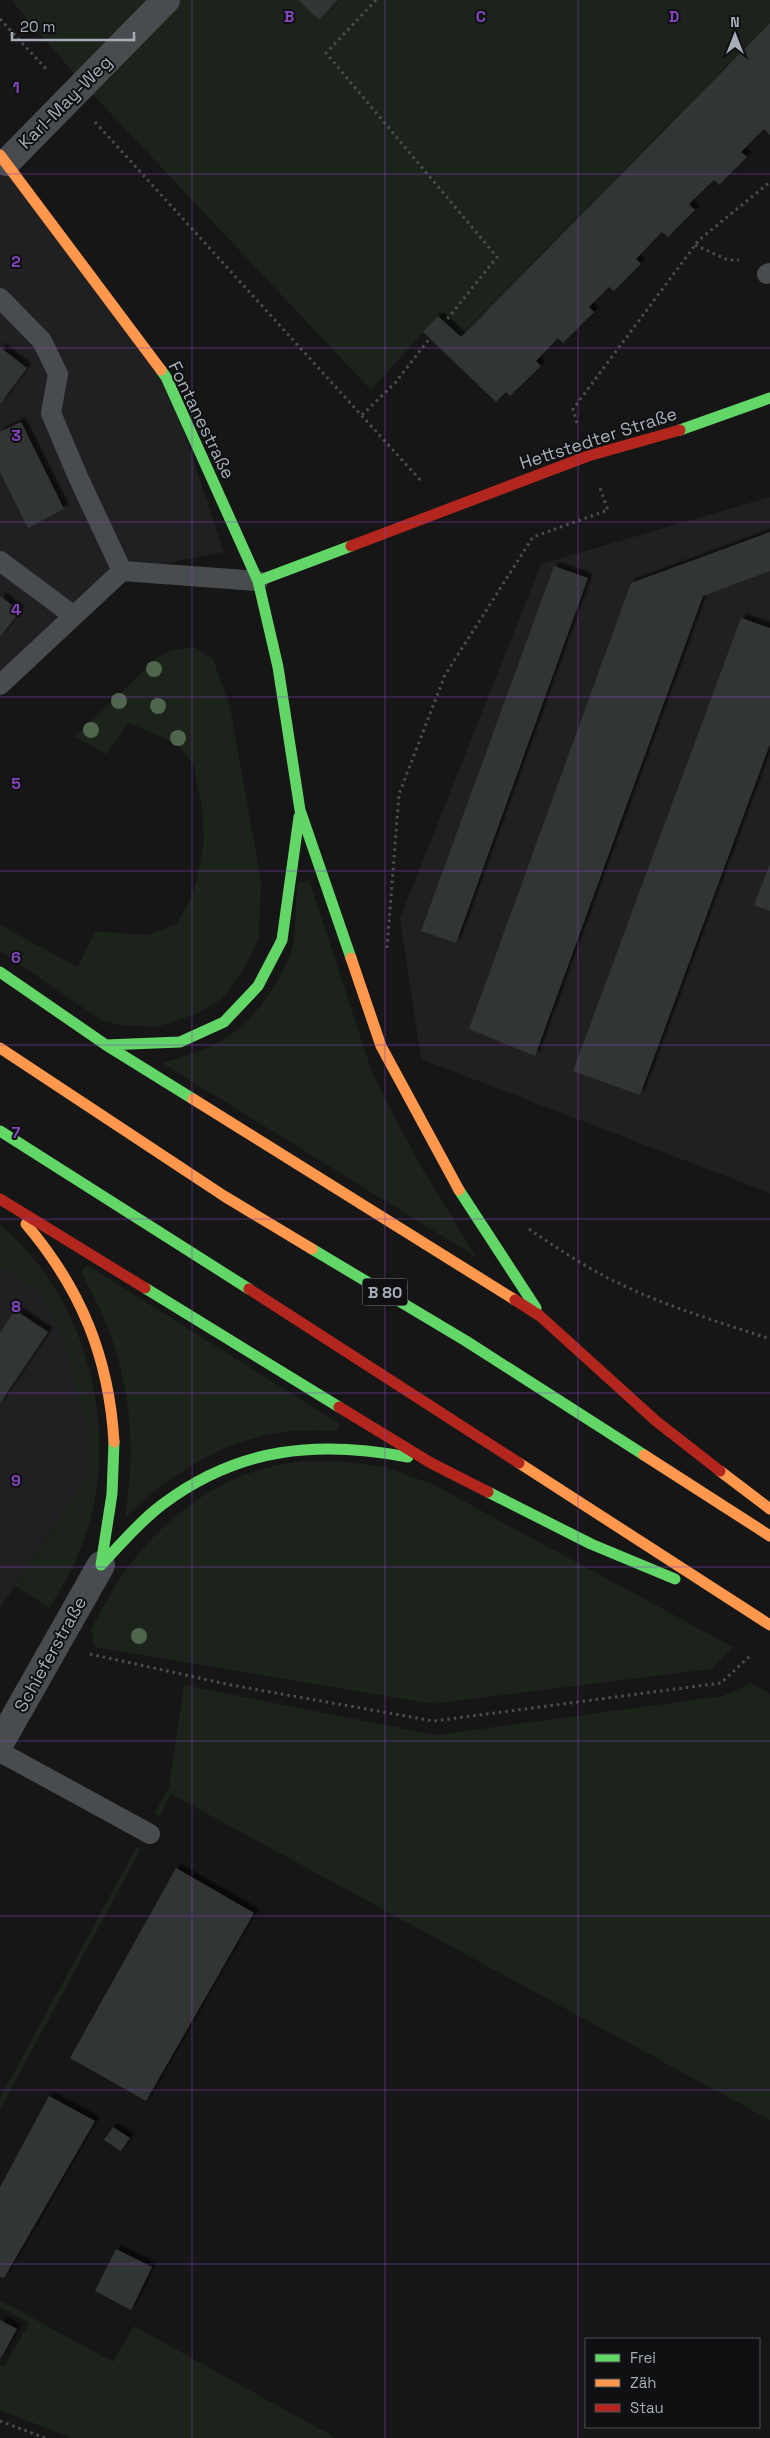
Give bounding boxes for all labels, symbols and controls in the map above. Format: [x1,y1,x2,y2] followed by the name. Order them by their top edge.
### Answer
[284,6,294,27] text: B
[476,6,486,27] text: C
[669,6,679,27] text: D
[12,10,135,42] scale bar
[710,10,760,60] north arrow
[730,13,740,31] text: N
[20,17,55,36] text: 20 m
[13,50,117,154] street label: Karl-May-Weg
[12,77,20,98] text: 1
[11,251,21,272] text: 2
[164,357,240,483] street label: Fontanestraße
[516,402,680,474] street label: Hettstedter Straße
[11,425,21,446] text: 3
[11,599,21,620] text: 4
[11,773,21,794] text: 5
[11,947,21,968] text: 6
[12,1122,21,1143] text: 7
[362,1278,408,1305] road number: B 80
[11,1296,21,1317] text: 8
[11,1470,21,1491] text: 9
[9,1592,91,1716] street label: Schieferstraße
[585,2338,760,2428] legend
[630,2348,656,2367] text: Frei
[630,2373,656,2392] text: Zäh
[630,2398,664,2417] text: Stau

